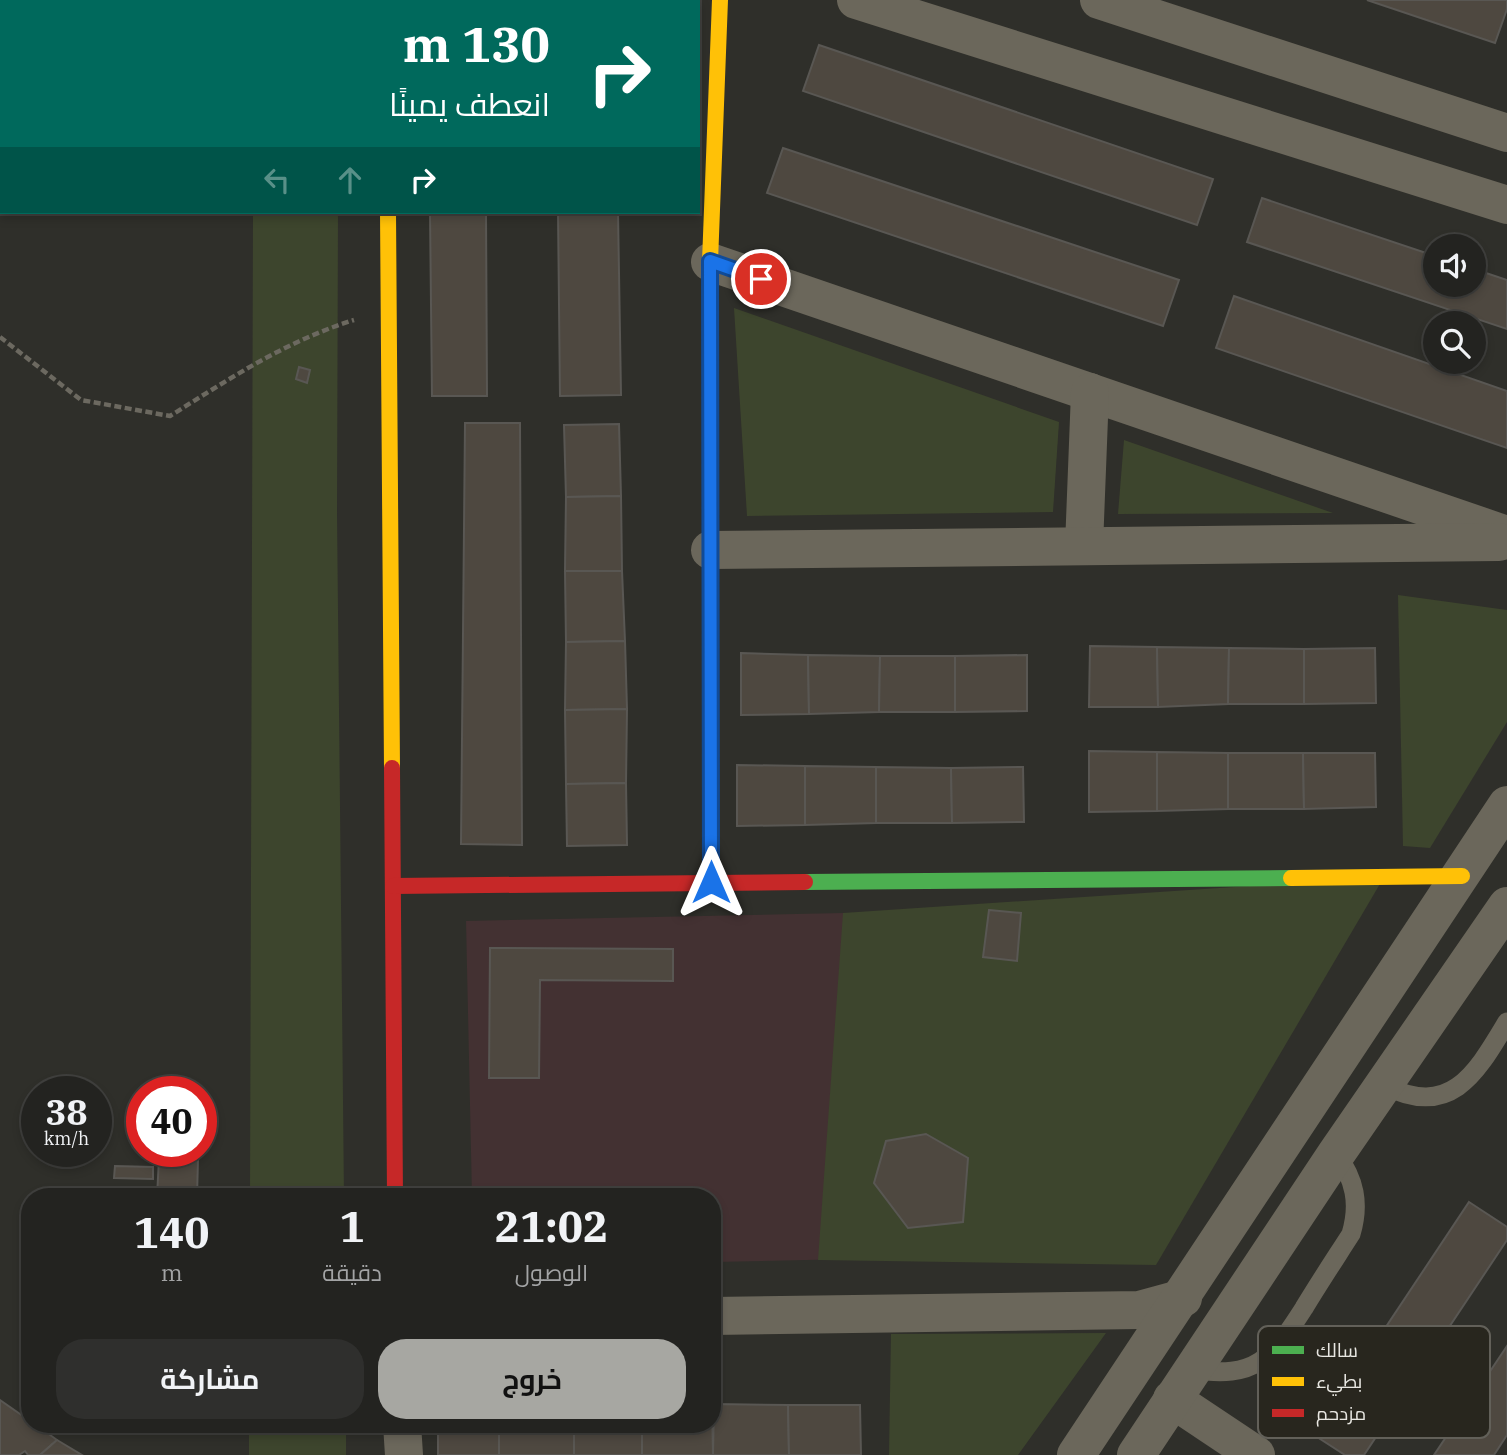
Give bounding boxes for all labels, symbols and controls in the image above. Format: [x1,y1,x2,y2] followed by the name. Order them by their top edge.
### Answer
[403,12,550,75] text: 130 m
[574,28,665,119] icon: right
[389,83,550,125] text: انعطف يمينًا
[258,161,296,199] icon: left
[331,161,369,199] icon: ahead
[404,161,442,199] icon: right
[1423,234,1486,374] map controls
[1423,234,1486,297] button: sound
[731,249,791,309] pin
[742,260,780,298] icon: arrive
[1423,311,1486,374] button: search
[674,845,748,919] position arrow
[126,1076,217,1167] speed limit sign: 40
[45,1089,88,1135] text: 38
[44,1127,89,1150] text: km/h
[339,1199,365,1254] text: 1
[495,1199,608,1254] text: 21:02
[134,1205,209,1260] text: 140
[161,1257,183,1287] text: m
[322,1257,382,1287] text: دقيقة
[515,1257,588,1287] text: الوصول
[1258,1326,1490,1438] legend
[1316,1338,1358,1362] text: سالك
[56,1339,364,1419] button: مشاركة
[378,1339,686,1419] button: خروج
[1316,1369,1362,1396] text: بطيء
[1316,1401,1366,1427] text: مزدحم

